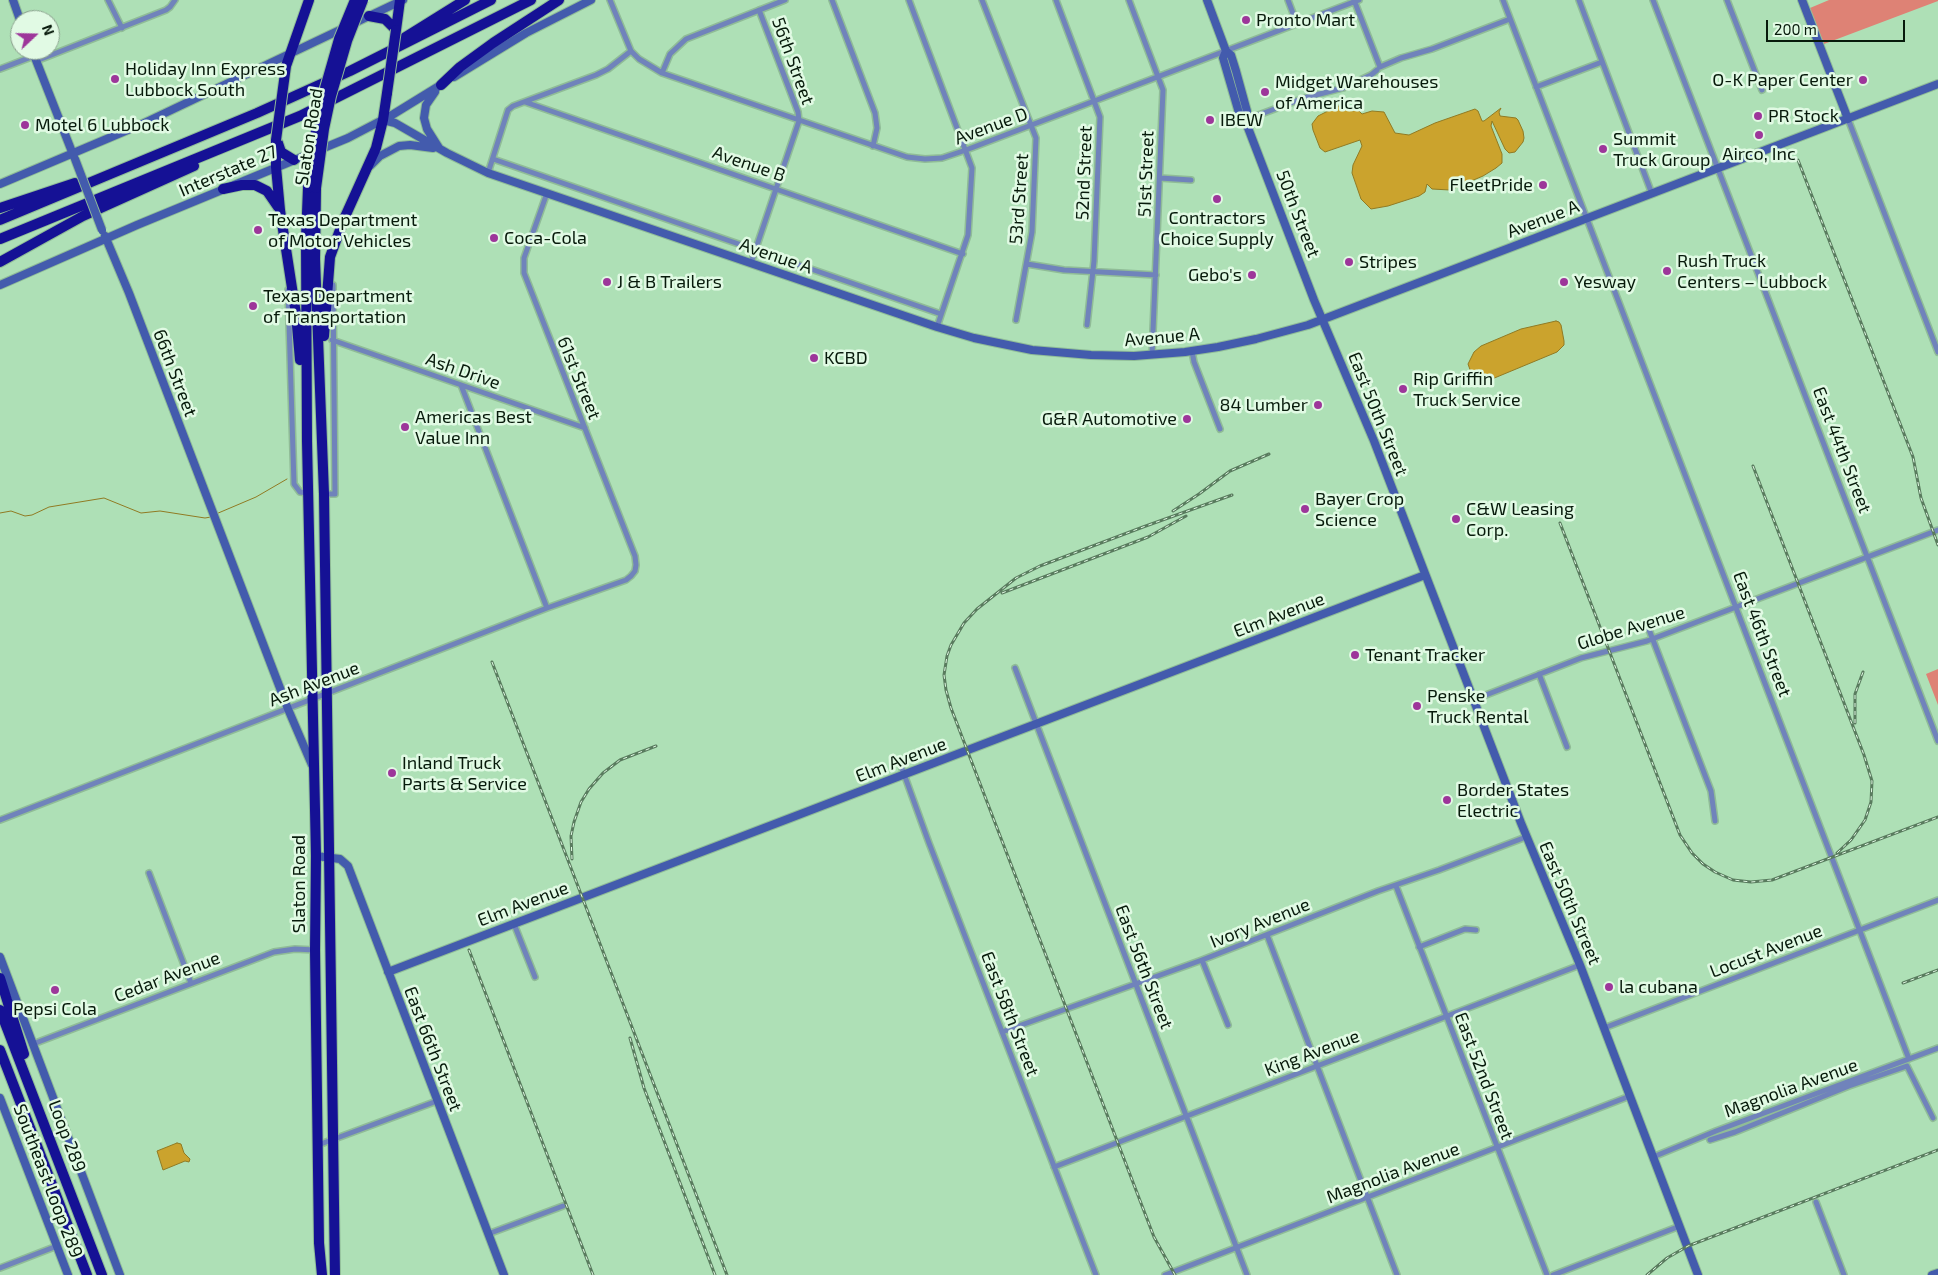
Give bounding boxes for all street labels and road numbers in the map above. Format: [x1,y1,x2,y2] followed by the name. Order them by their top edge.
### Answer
[767,14,819,108] street label: 56th Street
[291,87,327,187] street label: Slaton Road
[951,103,1031,149] street label: Avenue D
[1072,125,1096,221] street label: 52nd Street
[1134,130,1158,218] street label: 51st Street
[176,141,280,201] street label: Interstate 27
[710,141,788,187] street label: Avenue B
[1005,153,1033,245] street label: 53rd Street
[1271,167,1325,261] street label: 50th Street
[1504,195,1582,243] street label: Avenue A
[737,233,815,279] street label: Avenue A
[1123,323,1201,351] street label: Avenue A
[148,326,202,420] street label: 66th Street
[553,333,605,423] street label: 61st Street
[423,348,503,394] street label: Ash Drive
[1343,349,1413,479] street label: East 50th Street
[1808,384,1876,516] street label: East 44th Street
[1728,568,1796,700] street label: East 46th Street
[1231,588,1327,642] street label: Elm Avenue
[1575,601,1687,655] street label: Globe Avenue
[266,657,362,711] street label: Ash Avenue
[853,733,949,787] street label: Elm Avenue
[288,835,310,933] street label: Slaton Road
[1534,838,1606,968] street label: East 50th Street
[475,877,571,931] street label: Elm Avenue
[1207,893,1313,953] street label: Ivory Avenue
[1110,902,1178,1032] street label: East 56th Street
[1707,920,1825,982] street label: Locust Avenue
[111,947,223,1007] street label: Cedar Avenue
[976,949,1044,1079] street label: East 58th Street
[399,984,467,1114] street label: East 66th Street
[1450,1009,1518,1143] street label: East 52nd Street
[1261,1025,1363,1081] street label: King Avenue
[1721,1054,1861,1122] street label: Magnolia Avenue
[43,1097,91,1175] street label: Loop 289
[9,1101,87,1261] street label: Southeast Loop 289
[1324,1138,1462,1208] street label: Magnolia Avenue

